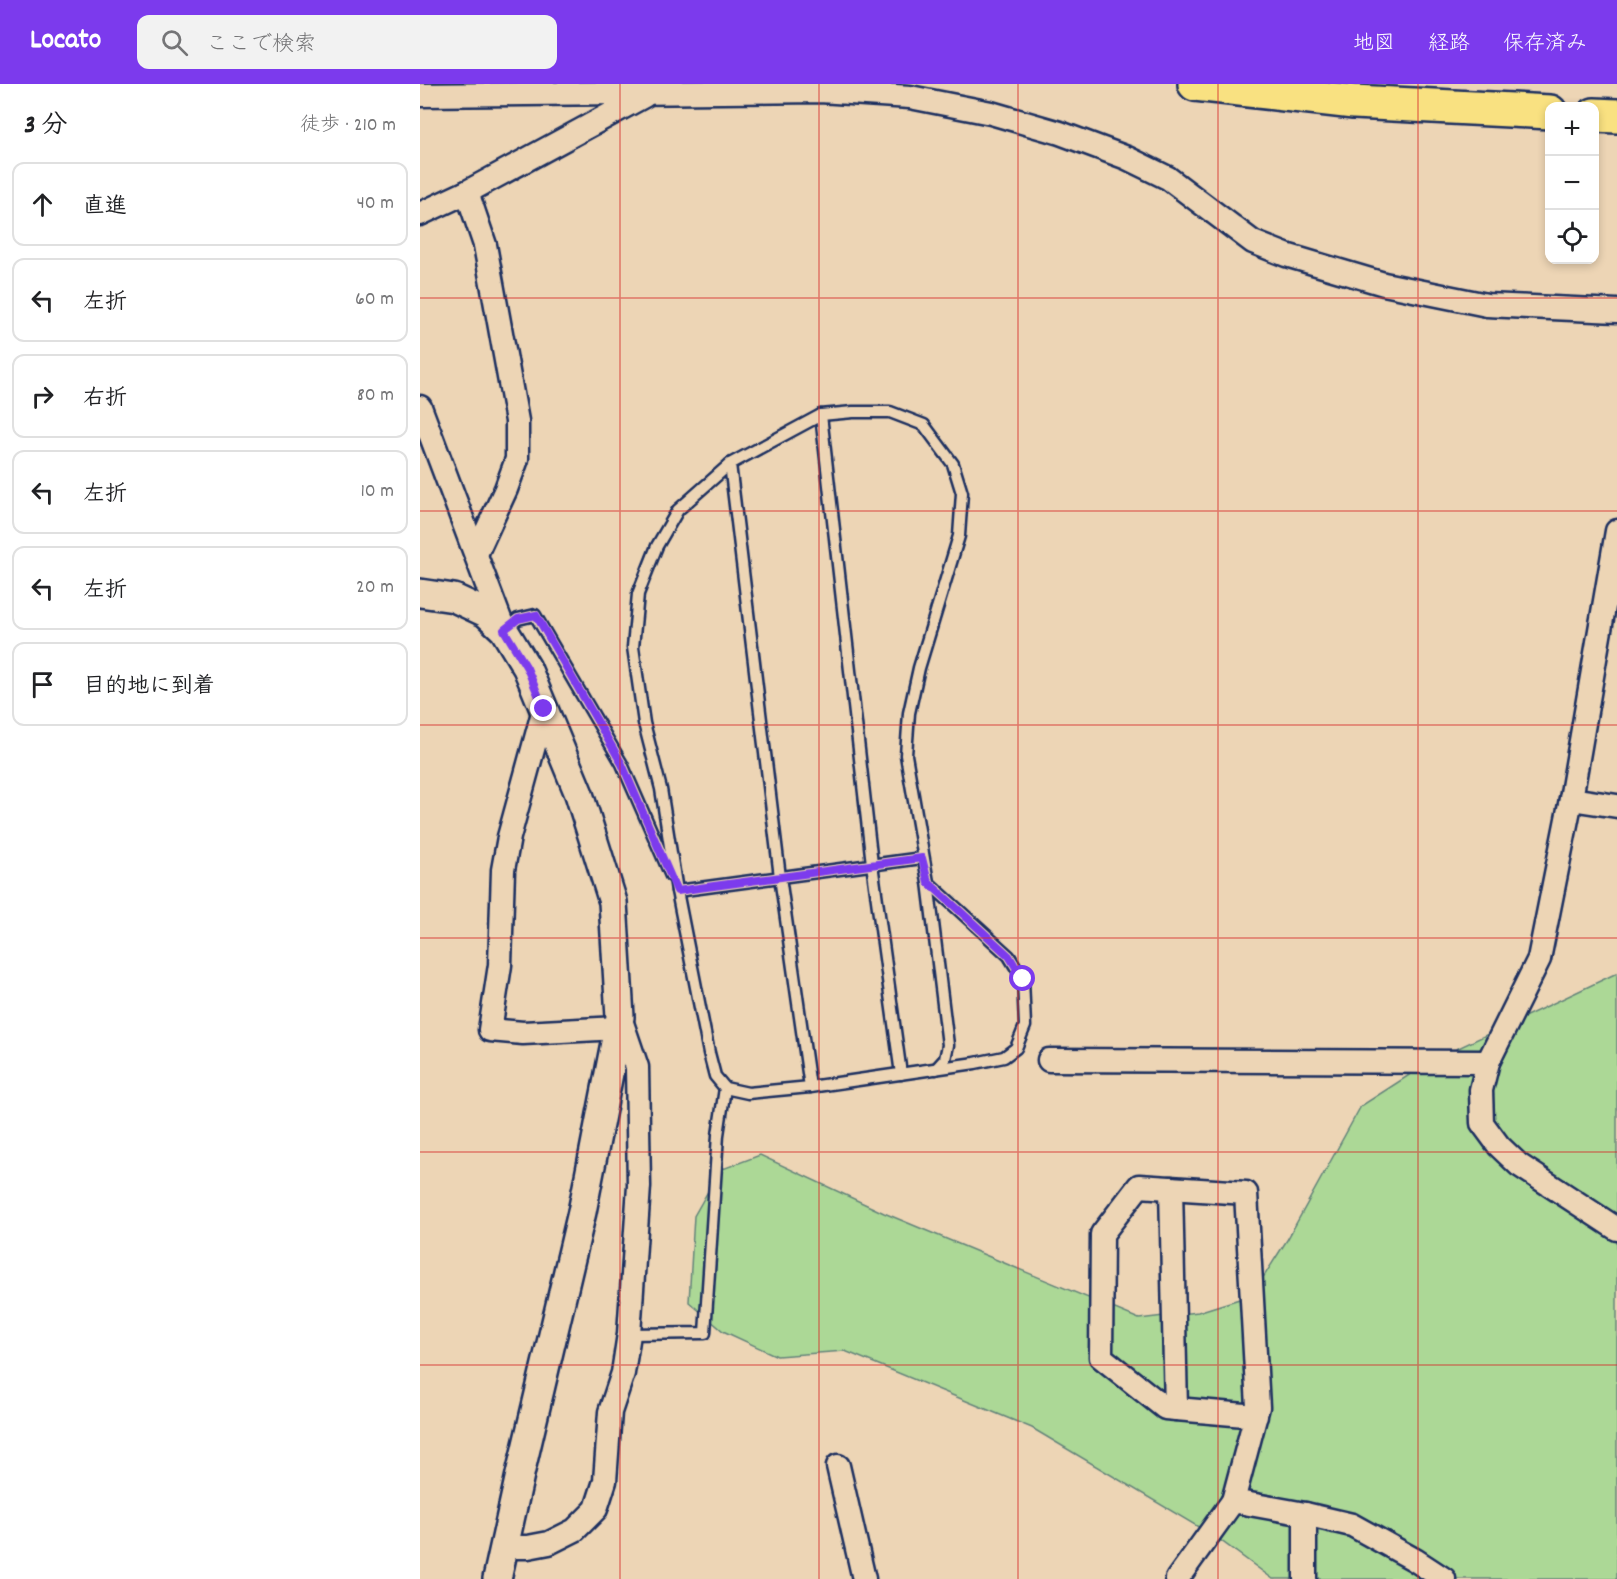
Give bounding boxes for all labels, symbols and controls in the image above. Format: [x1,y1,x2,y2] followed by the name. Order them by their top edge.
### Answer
[137,15,557,69] search box
[30,22,101,62] text: Locato
[158,26,191,59] icon: search
[206,30,316,61] text: ここで検索
[1353,30,1395,60] text: 地図
[1428,30,1470,60] text: 経路
[1503,30,1587,60] text: 保存済み
[1545,102,1599,264] map controls
[1545,102,1599,156] button: +
[24,108,68,145] text: 3 分
[300,112,396,140] text: 徒歩 · 210 m
[1545,156,1599,210] button: −
[26,188,59,221] icon: ahead
[356,190,394,218] text: 40 m
[83,192,127,223] text: 直進
[1545,210,1599,264] button: locate
[26,284,59,317] icon: left
[355,286,394,314] text: 60 m
[83,288,127,319] text: 左折
[26,380,59,413] icon: right
[357,382,394,410] text: 80 m
[83,384,127,415] text: 右折
[26,476,59,509] icon: left
[360,478,394,506] text: 10 m
[83,480,127,511] text: 左折
[26,572,59,605] icon: left
[356,574,394,602] text: 20 m
[83,576,127,607] text: 左折
[26,668,59,701] icon: arrive
[83,672,215,703] text: 目的地に到着
[530,695,556,721] route end
[1009,965,1035,991] route start

